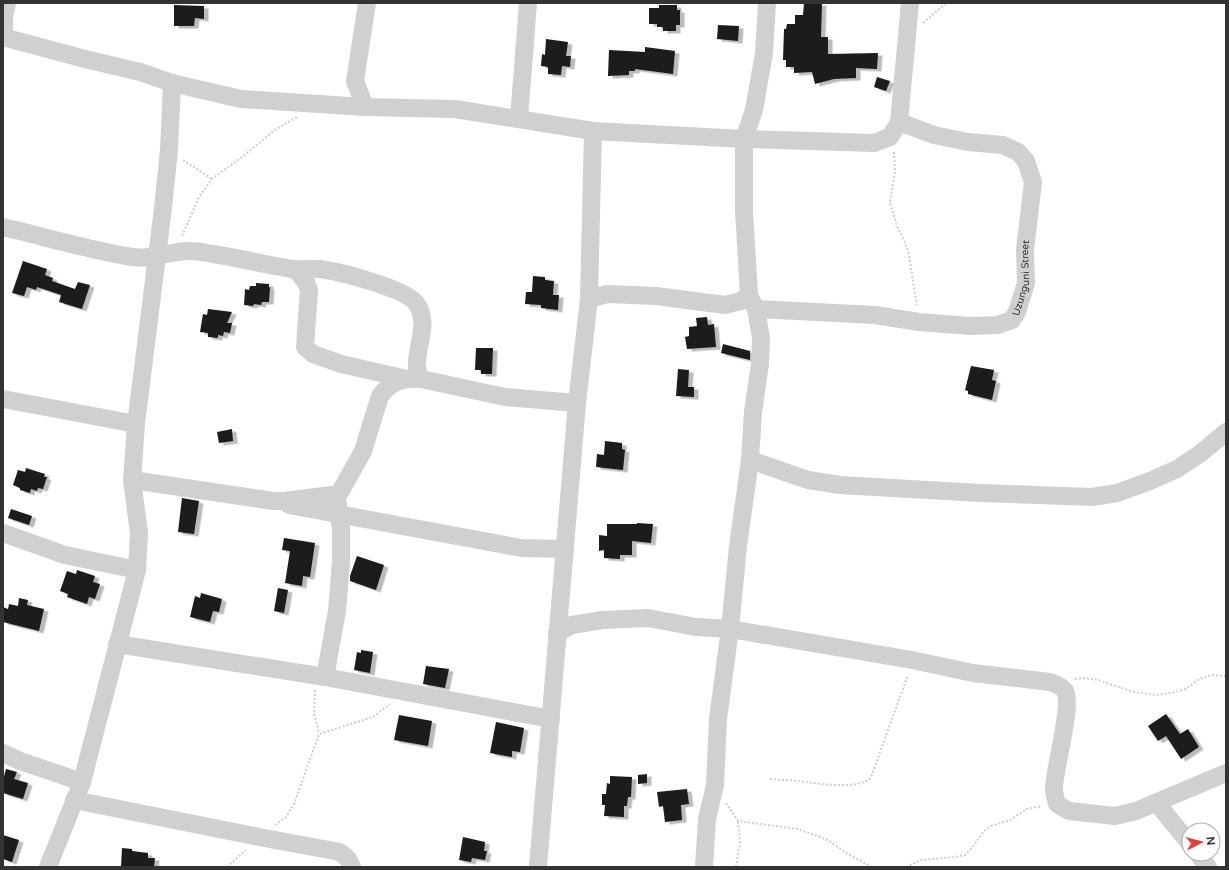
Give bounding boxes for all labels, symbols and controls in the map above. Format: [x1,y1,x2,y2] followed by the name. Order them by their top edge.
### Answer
[1010,239,1032,317] street label: Uzunguni Street
[1181,822,1221,862] north arrow
[1203,836,1217,846] text: N

